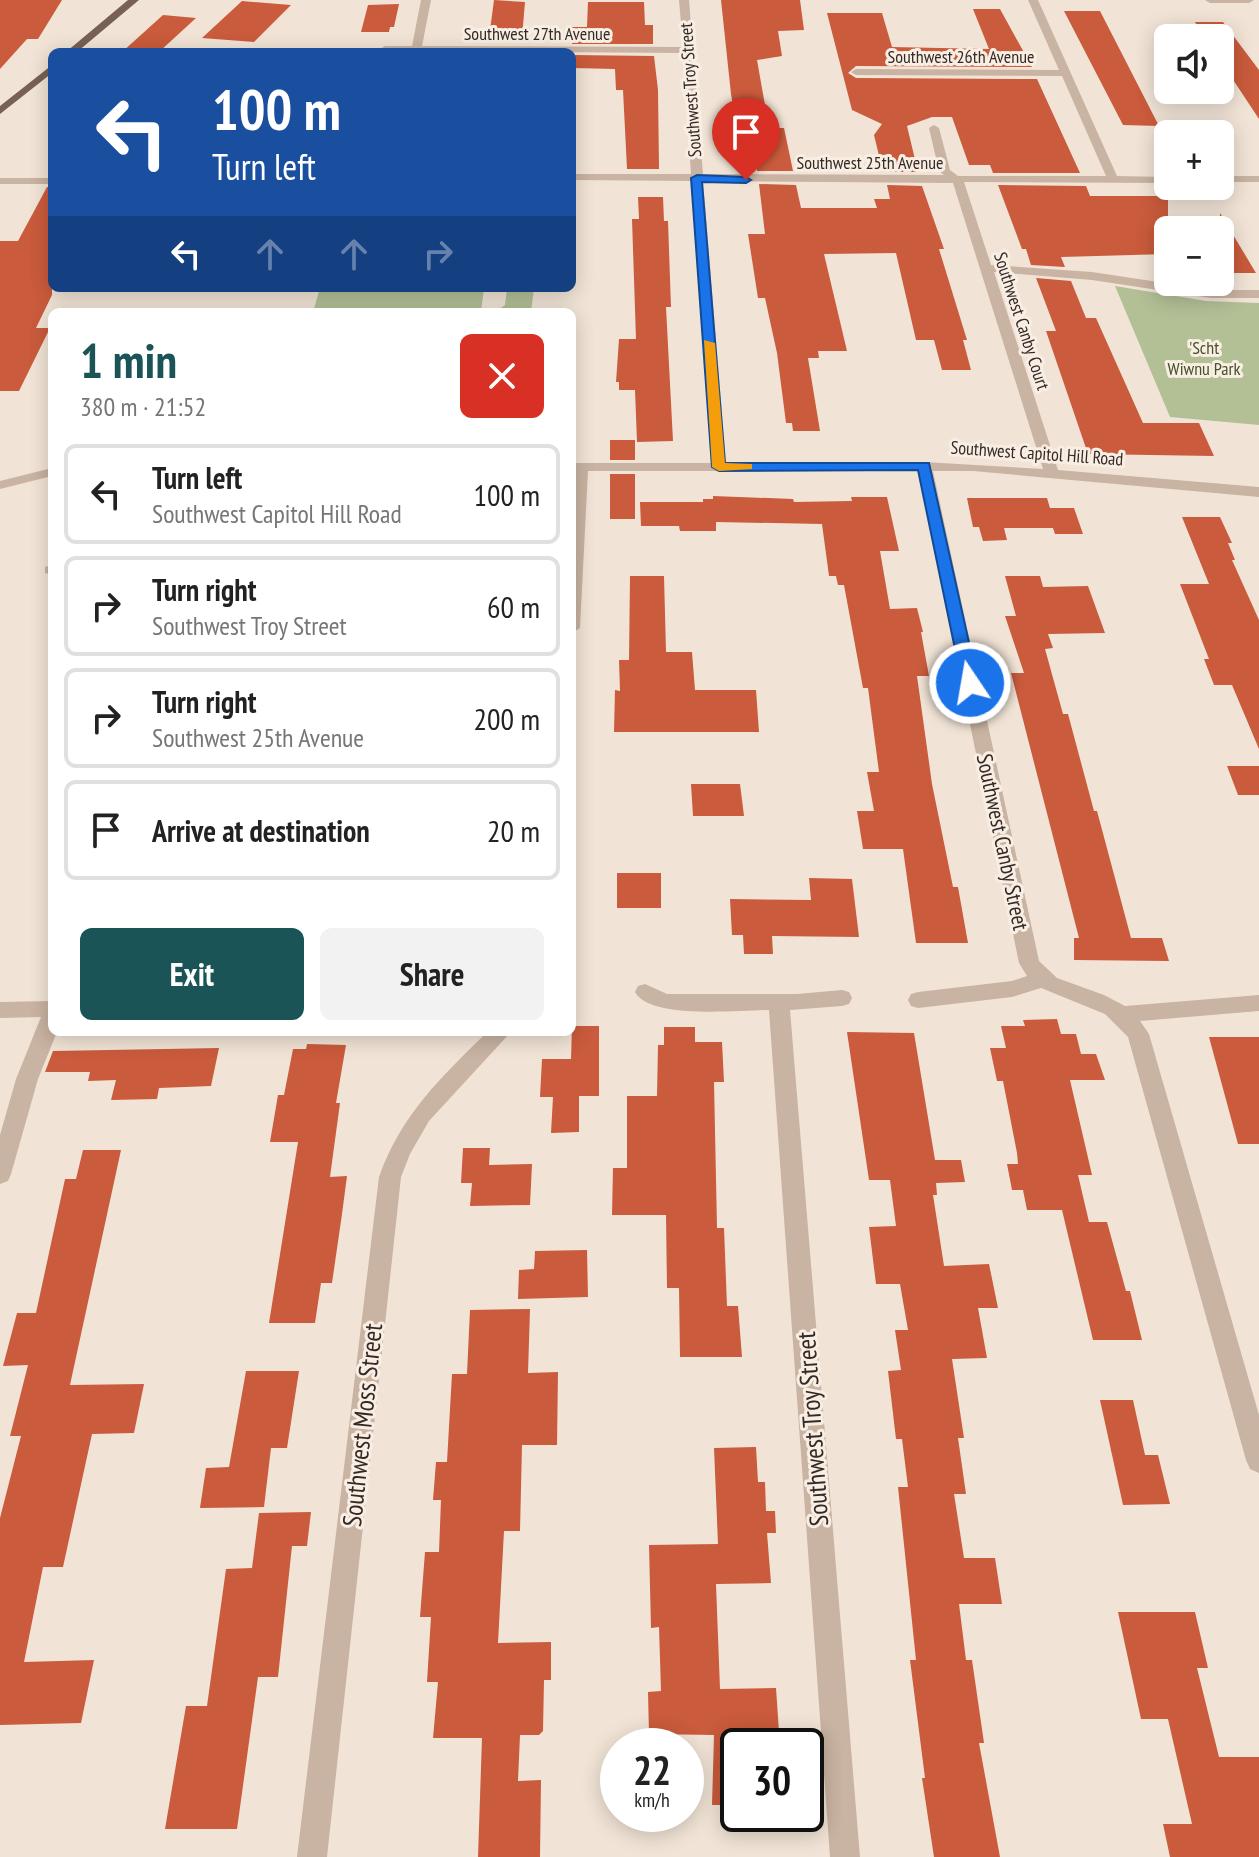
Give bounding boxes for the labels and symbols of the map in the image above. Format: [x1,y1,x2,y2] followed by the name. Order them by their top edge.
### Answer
[464,22,610,45] street label: Southwest 27th Avenue
[674,22,706,158] street label: Southwest Troy Street
[888,45,1034,68] street label: Southwest 26th Avenue
[712,98,780,180] pin
[797,151,943,174] street label: Southwest 25th Avenue
[989,249,1055,393] street label: Southwest Canby Court
[1168,336,1240,380] park label: 'Scht Wiwnu Park
[950,435,1124,471] street label: Southwest Capitol Hill Road
[928,641,1012,725] position arrow
[971,751,1035,933] street label: Southwest Canby Street
[335,1322,389,1528] street label: Southwest Moss Street
[789,1331,835,1527] street label: Southwest Troy Street
[720,1728,824,1832] speed limit sign: 30

